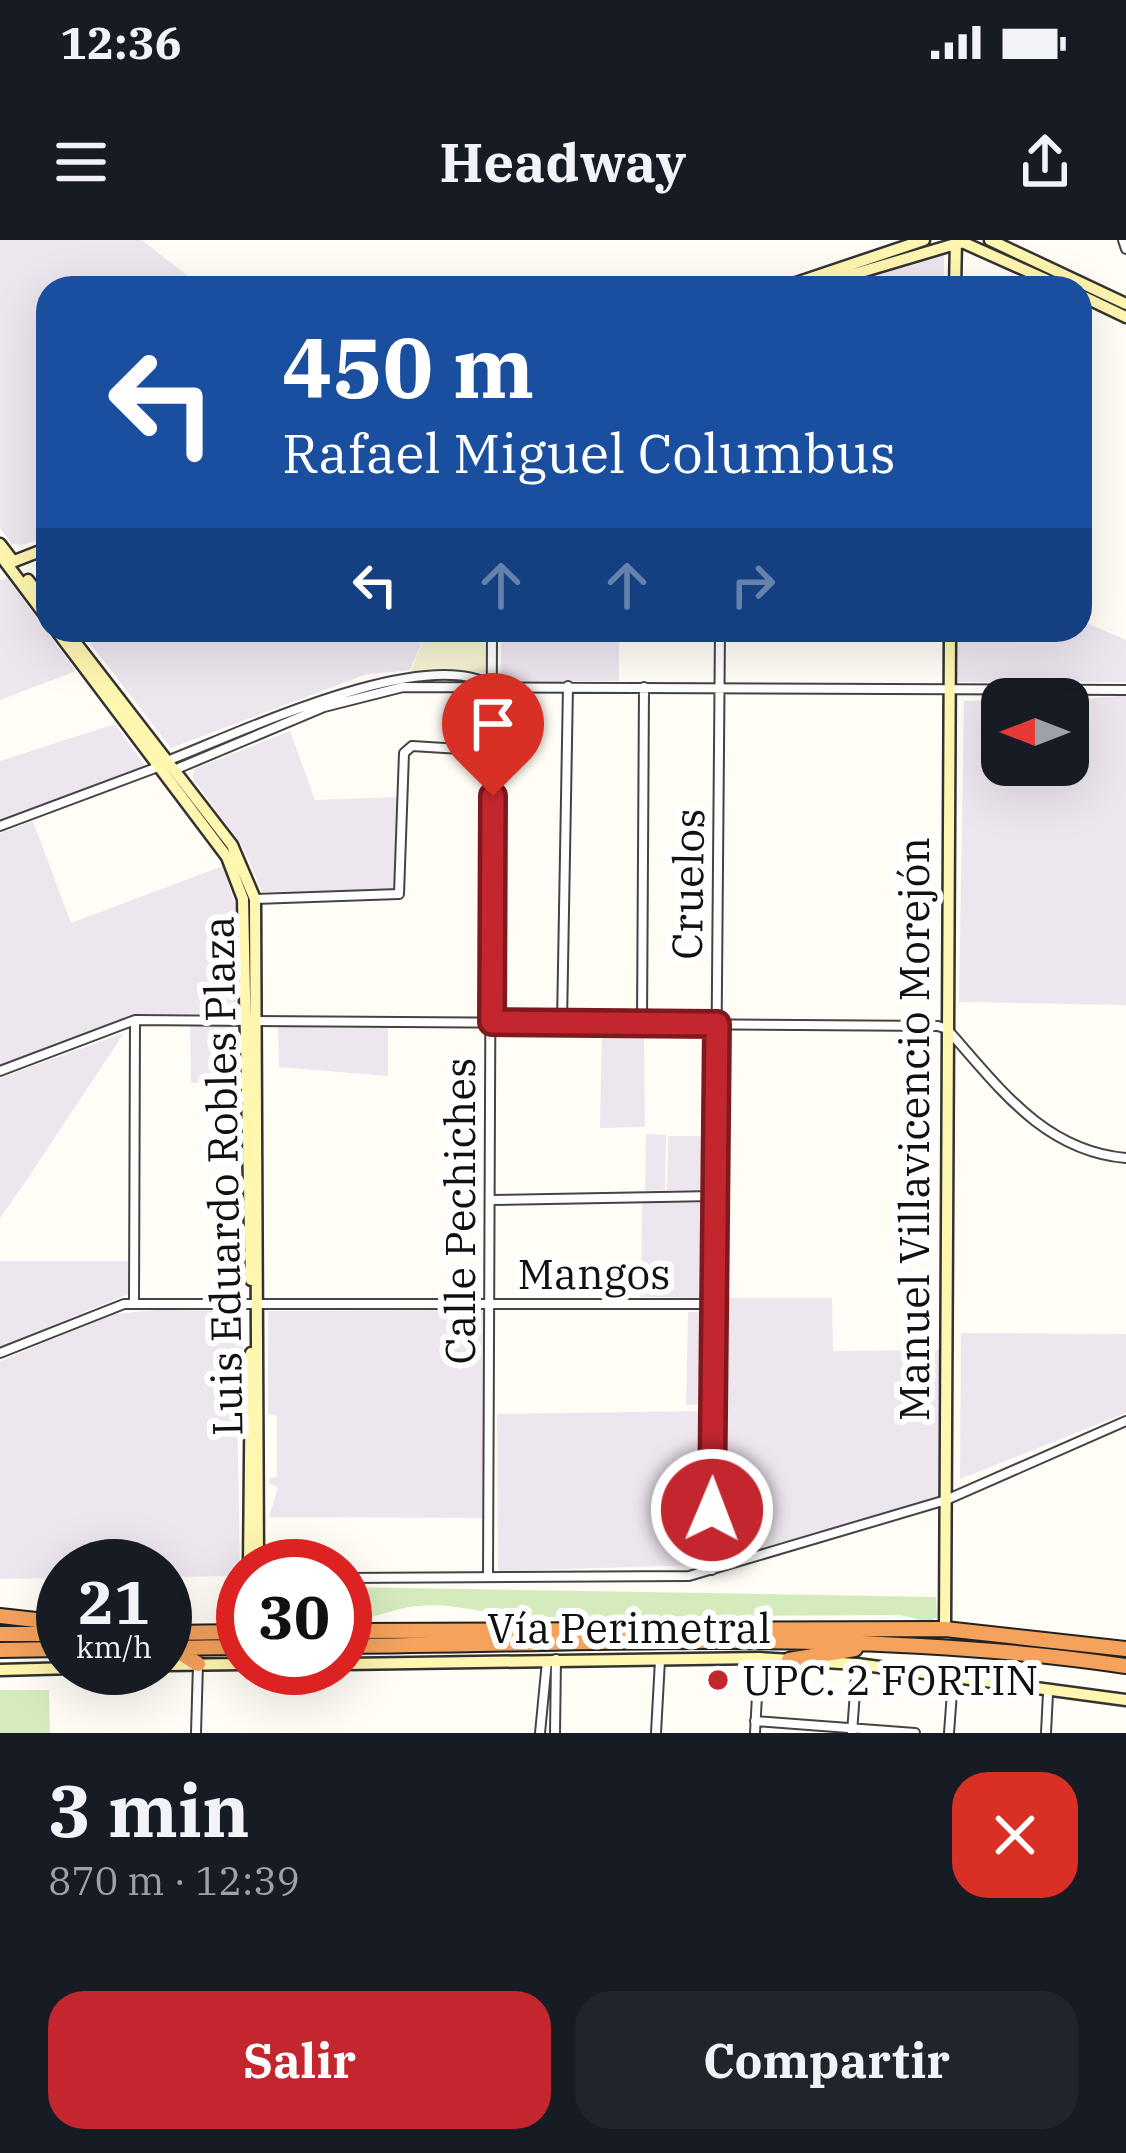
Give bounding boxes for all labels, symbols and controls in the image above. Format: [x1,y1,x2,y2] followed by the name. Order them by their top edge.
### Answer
[60,13,182,71] text: 12:36
[440,127,686,197] text: Headway
[48,129,114,195] icon: menu
[1012,129,1078,195] icon: share
[282,312,534,421] text: 450 m
[84,324,240,480] icon: left
[282,418,896,488] text: Rafael Miguel Columbus
[342,552,408,618] icon: left
[468,552,534,618] icon: ahead
[594,552,660,618] icon: ahead
[720,552,786,618] icon: right
[442,673,544,796] pin
[981,678,1089,786] north arrow
[981,678,1089,786] map controls
[460,691,526,757] icon: arrive
[659,808,716,960] street label: Cruelos
[886,837,941,1421] street label: Manuel Villavicencio Morejón
[190,915,255,1437] street label: Luis Eduardo Robles Plaza
[432,1057,487,1365] street label: Calle Pechiches
[517,1246,671,1301] street label: Mangos
[649,1447,775,1573] position arrow
[216,1539,372,1695] speed limit sign: 30
[78,1562,150,1641] text: 21
[487,1600,771,1655] street label: Vía Perimetral
[76,1627,152,1666] text: km/h
[742,1652,1038,1707] place label: UPC. 2 FORTIN
[705,1667,731,1693] marker: UPC. 2 FORTIN
[48,1763,250,1857] text: 3 min
[952,1772,1078,1898] button: close
[48,1855,300,1906] text: 870 m · 12:39
[48,1991,551,2129] button: Salir
[575,1991,1078,2129] button: Compartir

